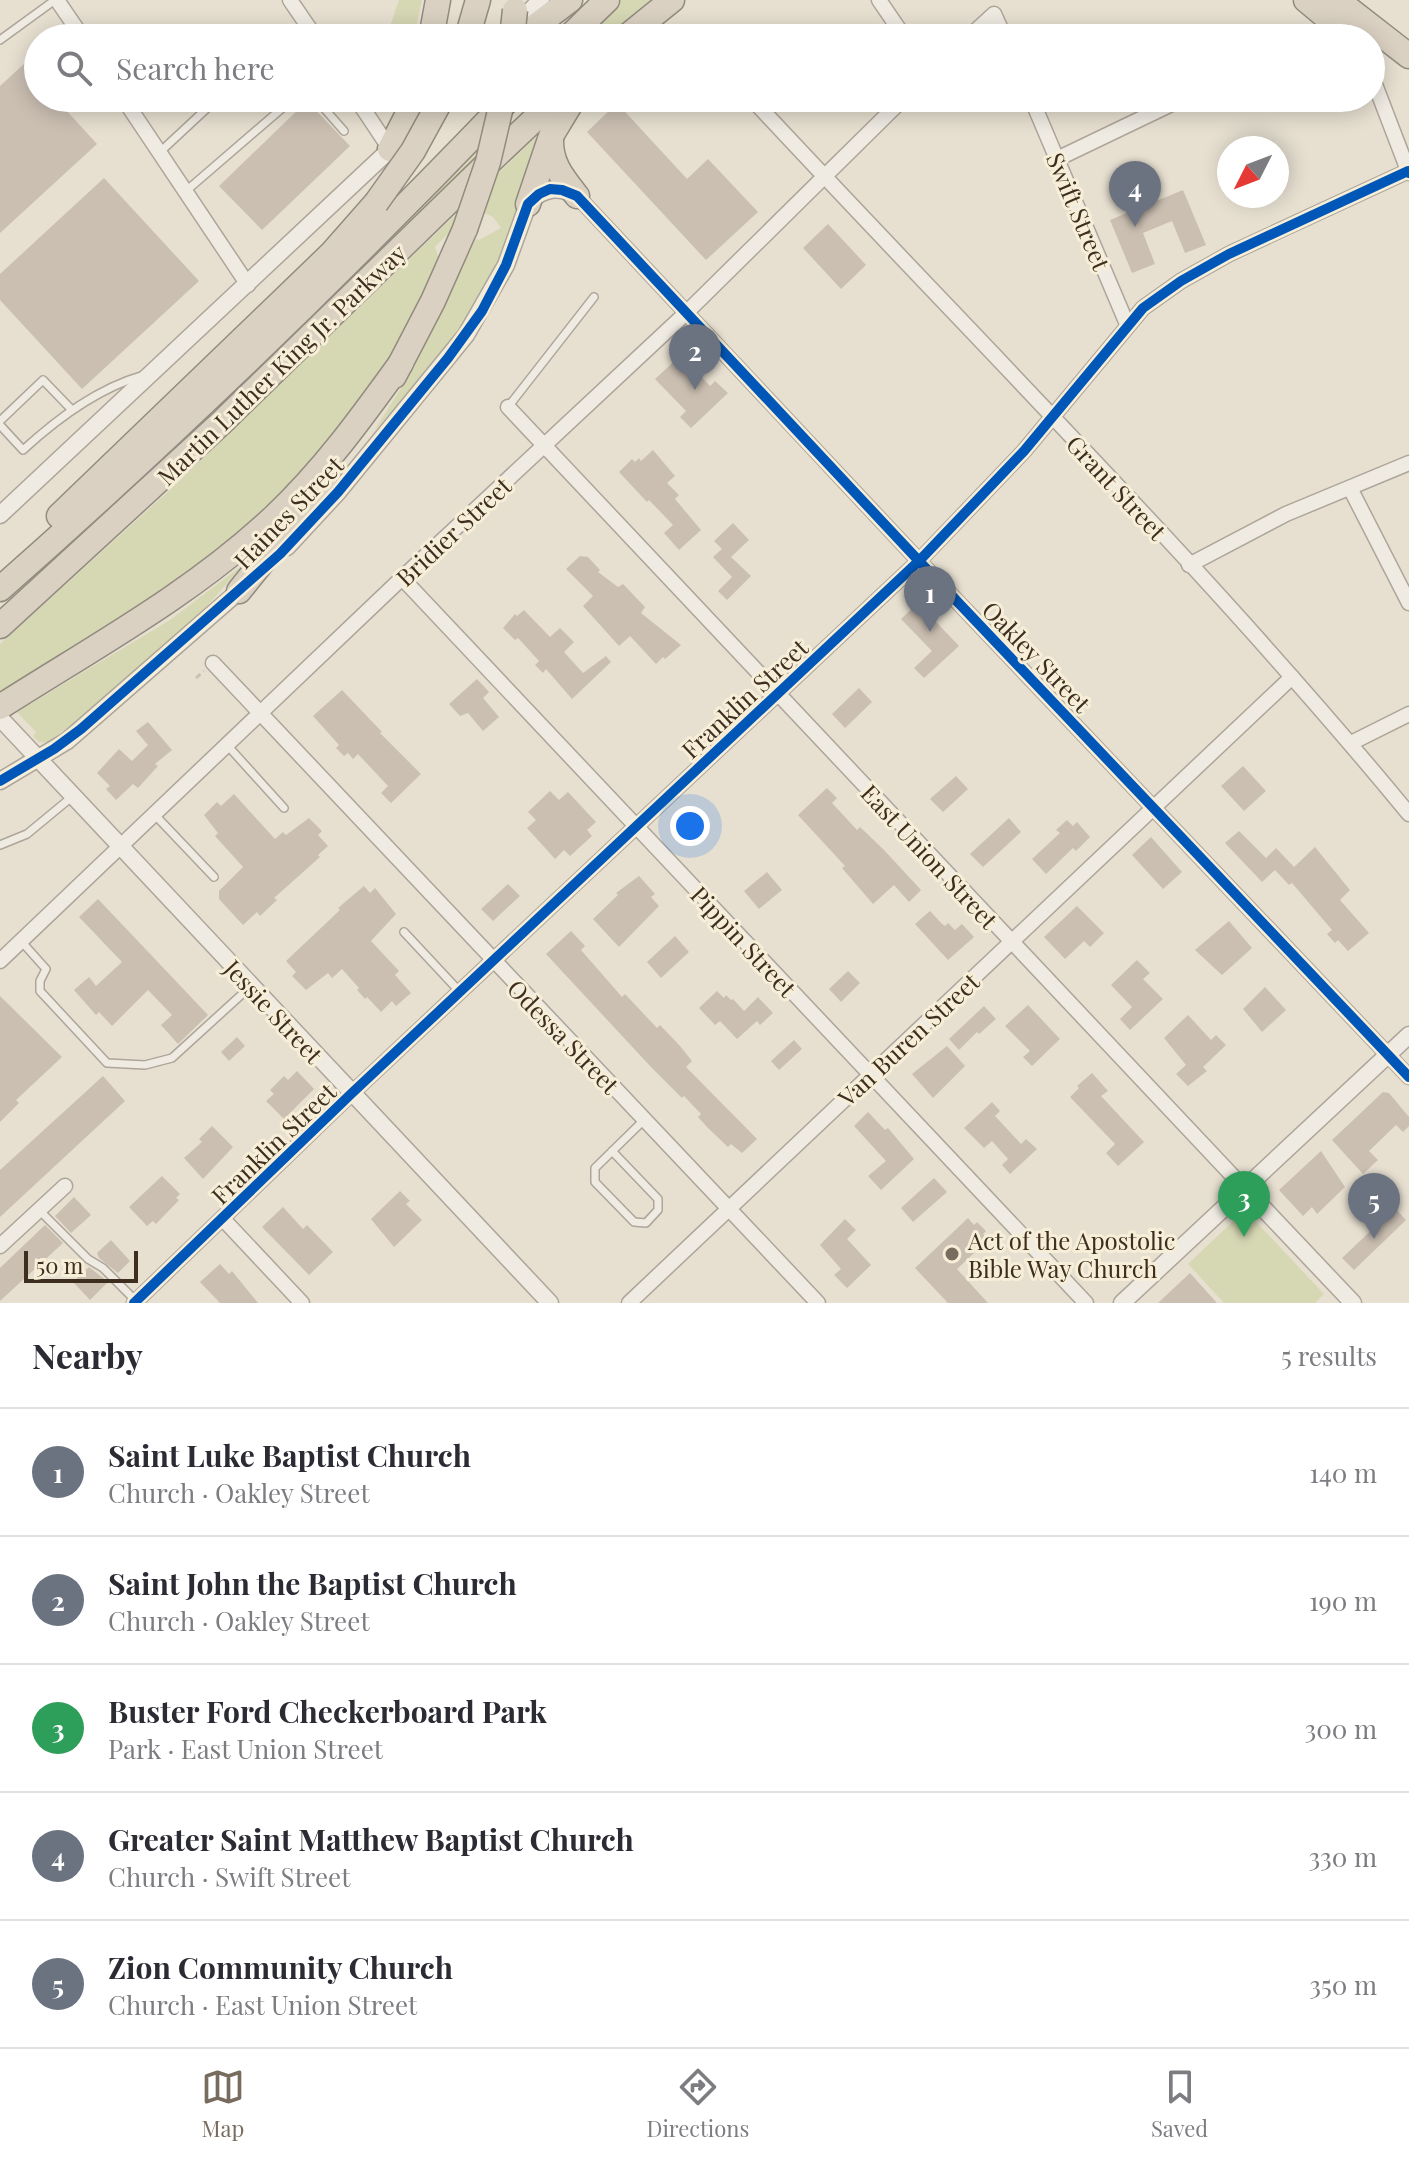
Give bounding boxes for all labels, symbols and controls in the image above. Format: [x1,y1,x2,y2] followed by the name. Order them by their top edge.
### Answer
[24,24,1385,112] search box
[52,46,96,90] icon: search
[116,48,275,88] text: Search here
[1217,136,1289,208] north arrow
[1040,147,1118,275] street label: Swift Street
[1109,161,1161,227] pin: 4
[150,236,412,492] street label: Martin Luther King Jr. Parkway
[669,324,721,390] pin: 2
[1060,428,1174,547] street label: Grant Street
[226,449,350,575] street label: Haines Street
[389,469,518,593] street label: Bridier Street
[904,566,956,632] pin: 1
[976,594,1098,719] street label: Oakley Street
[674,631,814,765] street label: Franklin Street
[855,777,1006,936] street label: East Union Street
[670,806,710,846] your location
[684,879,804,1004] street label: Pippin Street
[217,952,331,1070] street label: Jessie Street
[830,965,986,1113] street label: Van Buren Street
[501,972,627,1100] street label: Odessa Street
[204,1075,343,1211] street label: Franklin Street
[1218,1171,1270,1237] pin: 3
[1348,1173,1400,1239] pin: 5
[967,1224,1175,1284] place label: Act of the Apostolic Bible Way Church
[943,1245,961,1263] marker: Act of the Apostolic Bible Way Church
[24,1247,138,1283] scale bar
[36,1250,83,1280] text: 50 m
[32,1332,143,1378] text: Nearby
[1281,1338,1377,1373] text: 5 results
[108,1435,471,1475] text: Saint Luke Baptist Church
[53,1455,63,1490] text: 1
[1309,1455,1377,1490] text: 140 m
[108,1475,370,1510] text: Church · Oakley Street
[108,1563,517,1603] text: Saint John the Baptist Church
[51,1583,65,1618] text: 2
[1309,1583,1377,1618] text: 190 m
[108,1603,370,1638] text: Church · Oakley Street
[108,1691,547,1731] text: Buster Ford Checkerboard Park
[52,1711,64,1746] text: 3
[1305,1711,1377,1746] text: 300 m
[108,1731,383,1766] text: Park · East Union Street
[108,1819,634,1859] text: Greater Saint Matthew Baptist Church
[51,1839,65,1874] text: 4
[1308,1839,1377,1874] text: 330 m
[108,1859,350,1894] text: Church · Swift Street
[108,1947,453,1987] text: Zion Community Church
[52,1967,64,2002] text: 5
[1309,1967,1377,2002] text: 350 m
[108,1987,417,2022] text: Church · East Union Street
[201,2065,245,2143] tab: Map
[646,2065,749,2143] tab: Directions
[1151,2065,1208,2143] tab: Saved

